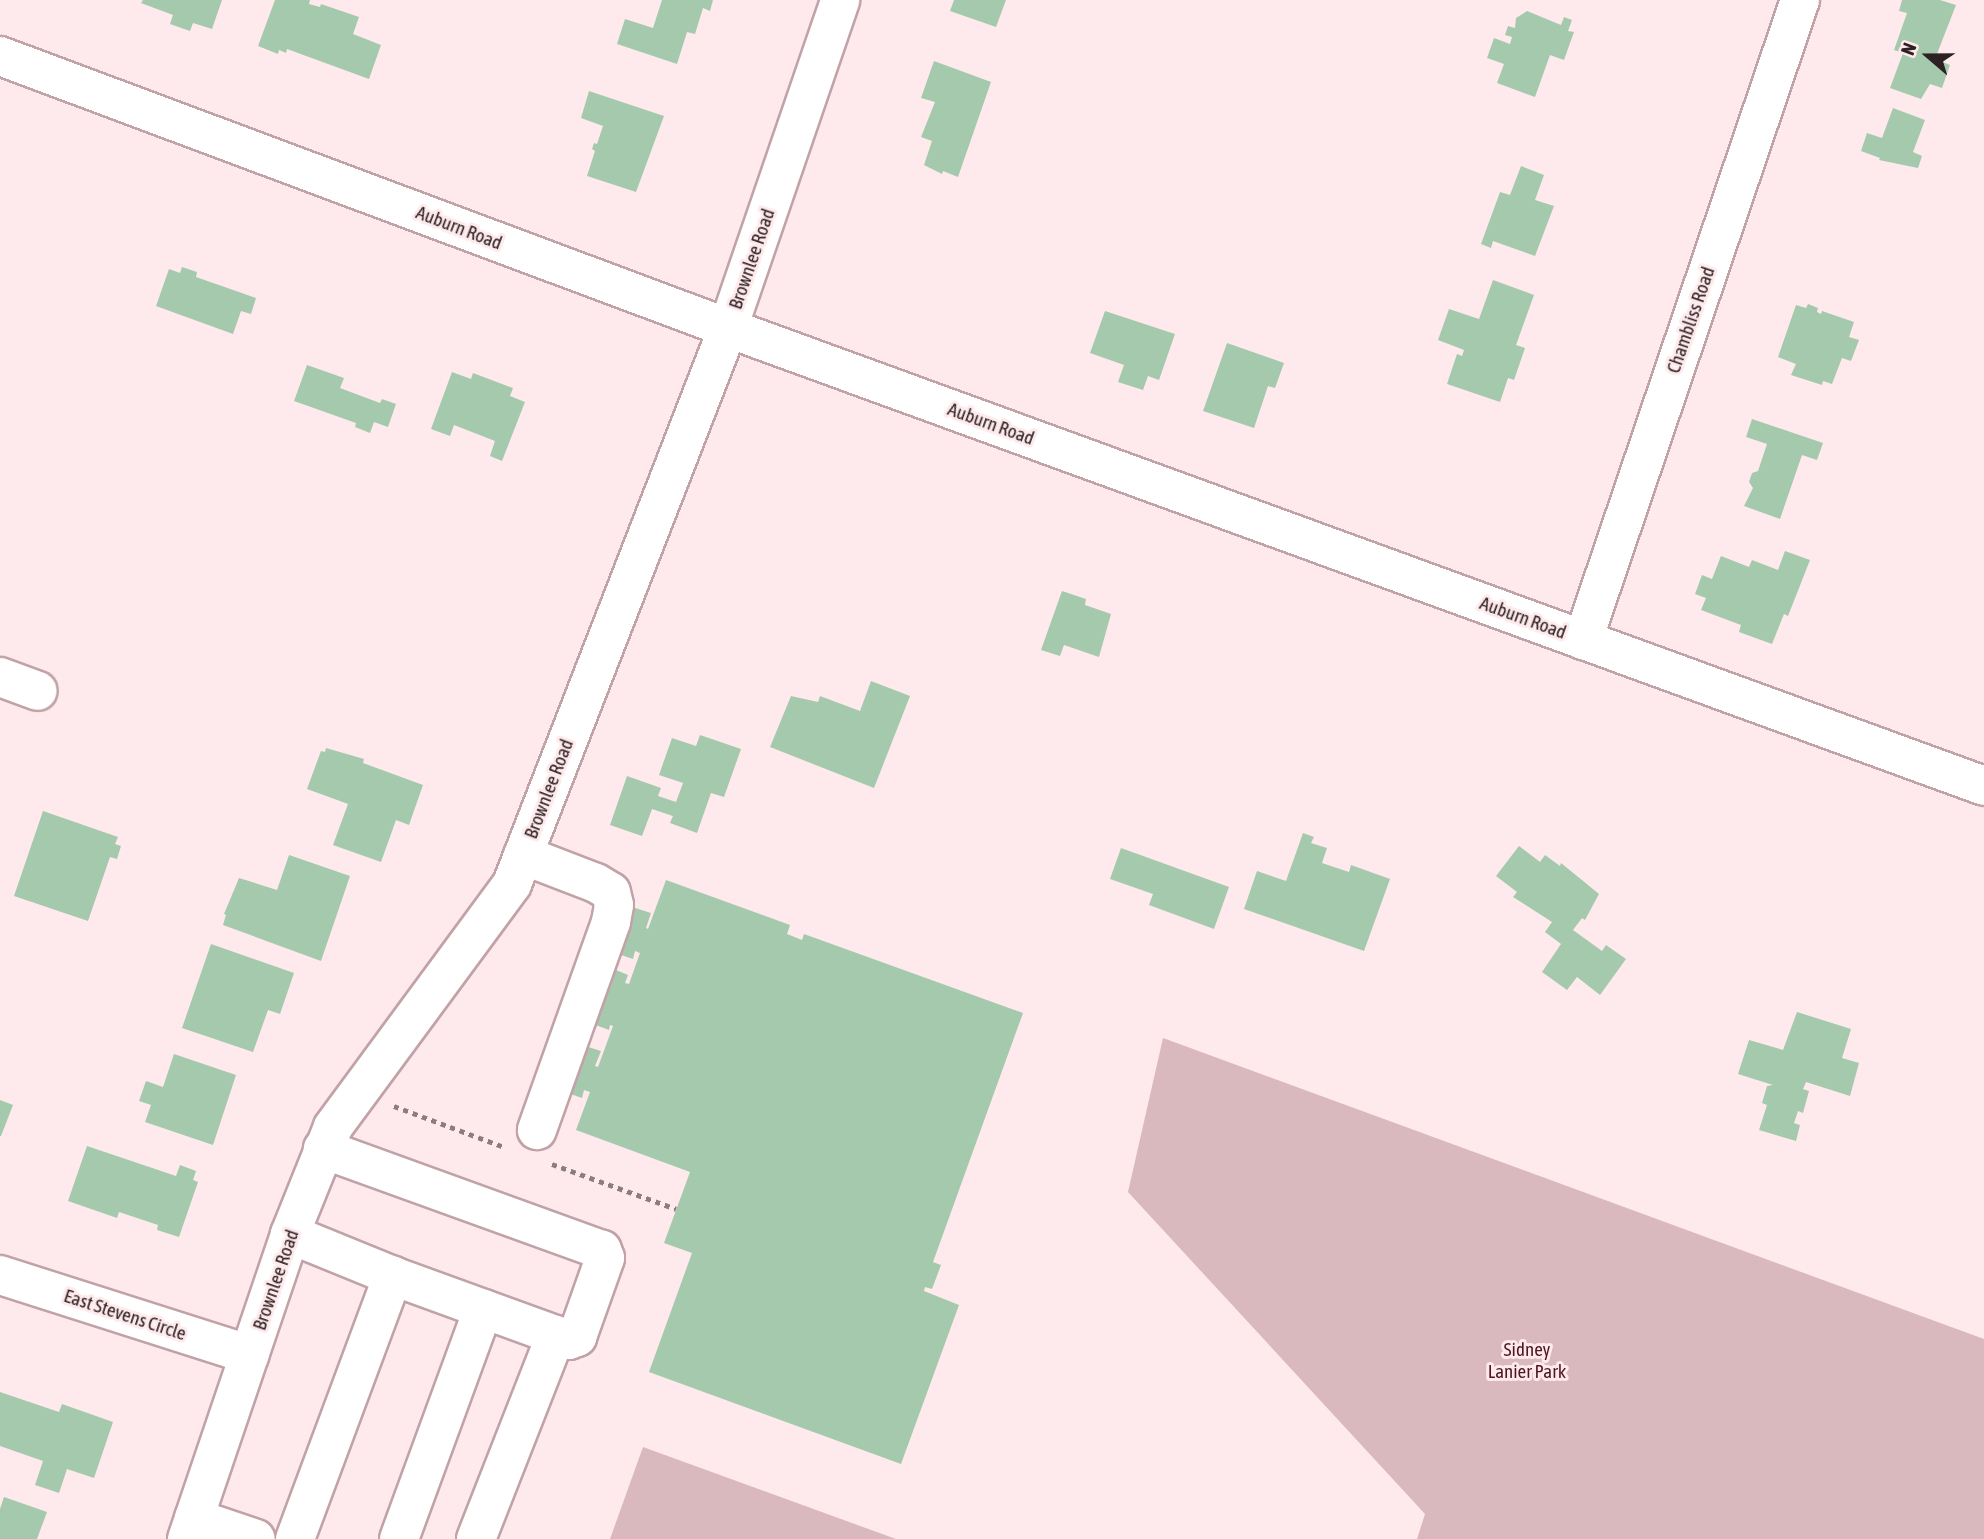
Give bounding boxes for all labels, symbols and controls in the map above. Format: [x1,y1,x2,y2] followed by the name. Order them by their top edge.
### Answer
[1893,21,1963,91] north arrow
[1896,40,1921,58] text: N
[413,201,505,255] street label: Auburn Road
[724,206,780,312] street label: Brownlee Road
[1662,264,1720,376] street label: Chambliss Road
[945,398,1037,450] street label: Auburn Road
[1477,592,1569,644] street label: Auburn Road
[520,736,578,842] street label: Brownlee Road
[248,1227,304,1333] street label: Brownlee Road
[61,1285,189,1345] street label: East Stevens Circle
[1488,1339,1566,1383] park label: Sidney Lanier Park

